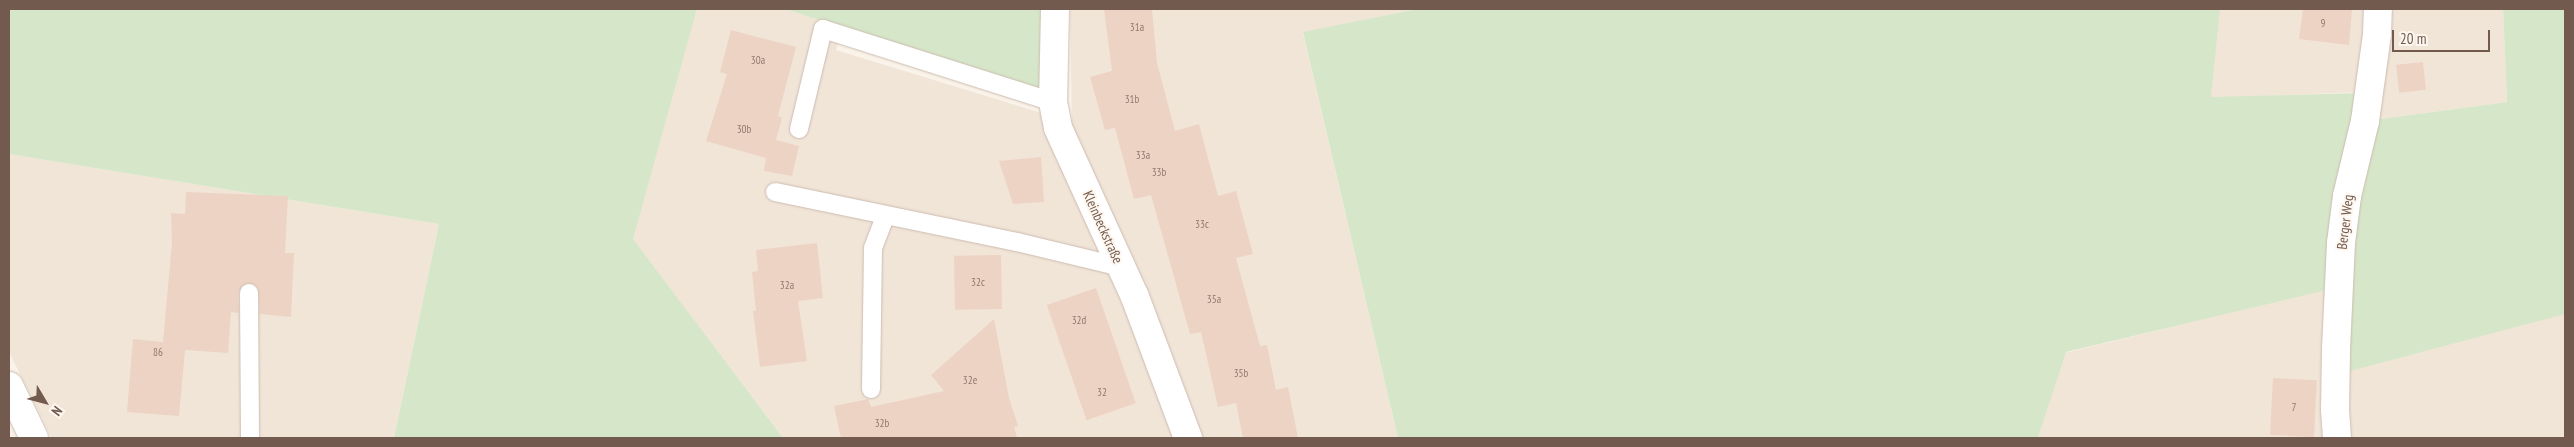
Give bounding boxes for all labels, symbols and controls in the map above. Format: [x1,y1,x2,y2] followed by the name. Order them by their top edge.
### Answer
[2321,16,2325,30] house number: 9
[1130,20,1144,34] house number: 31a
[2394,20,2492,52] scale bar
[2400,29,2426,48] text: 20 m
[751,53,765,67] house number: 30a
[1125,92,1139,106] house number: 31b
[737,122,751,136] house number: 30b
[1136,148,1150,162] house number: 33a
[1152,165,1166,179] house number: 33b
[1079,188,1127,266] street label: Kleinbeckstraße
[2333,193,2357,251] street label: Berger Weg
[1195,217,1209,231] house number: 33c
[971,275,985,289] house number: 32c
[780,278,794,292] house number: 32a
[1207,292,1221,306] house number: 35a
[1072,313,1086,327] house number: 32d
[153,345,163,359] house number: 86
[1234,366,1248,380] house number: 35b
[963,373,977,387] house number: 32e
[20,377,70,427] north arrow
[1097,385,1107,399] house number: 32
[2292,400,2296,414] house number: 7
[48,403,66,419] text: N
[875,416,889,430] house number: 32b

